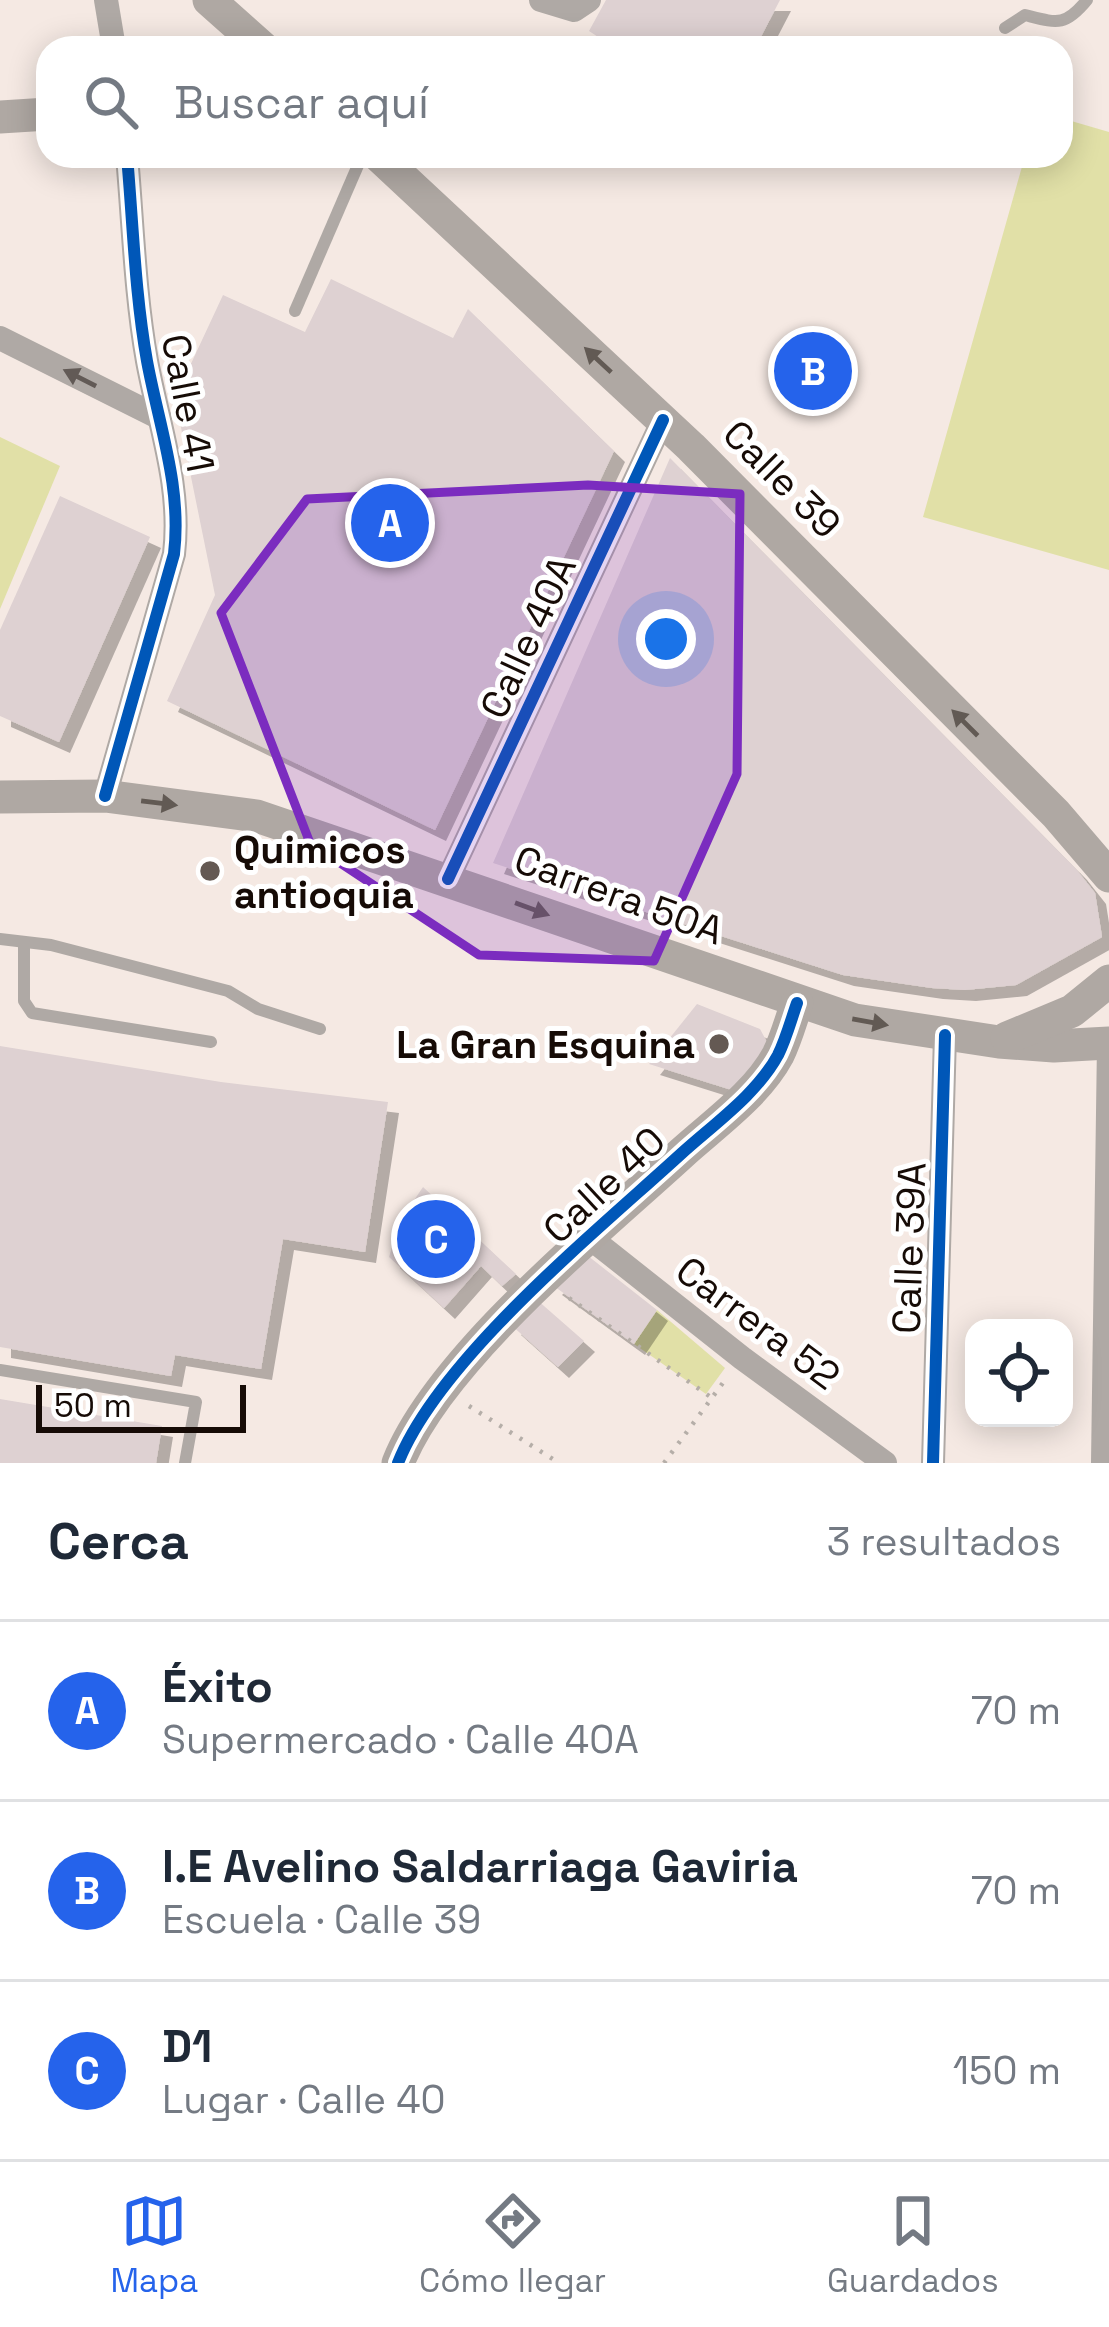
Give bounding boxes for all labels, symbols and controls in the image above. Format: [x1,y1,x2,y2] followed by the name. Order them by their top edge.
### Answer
[36,36,1073,168] search box
[78,69,144,135] icon: search
[174,74,429,131] text: Buscar aquí
[774,326,852,416] pin: B
[151,330,225,476] street label: Calle 41
[584,346,613,374] one-way arrow
[63,368,97,388] one-way arrow
[713,410,851,548] street label: Calle 39
[351,478,429,568] pin: A
[469,548,587,726] street label: Calle 40A
[636,609,696,669] your location
[951,709,980,737] one-way arrow
[140,794,178,813] one-way arrow
[234,825,414,919] place label: Quimicos antioquia
[508,835,730,955] street label: Carrera 50A
[197,858,223,884] marker: Quimicos antioquia
[515,901,551,919] one-way arrow
[852,1013,890,1032] one-way arrow
[396,1020,695,1069] place label: La Gran Esquina
[706,1031,732,1057] marker: La Gran Esquina
[533,1116,675,1254] street label: Calle 40
[882,1161,936,1335] street label: Calle 39A
[397,1194,475,1284] pin: C
[666,1246,850,1400] street label: Carrera 52
[965,1319,1073,1427] map controls
[965,1319,1073,1427] button: locate
[36,1379,246,1432] scale bar
[54,1385,132,1427] text: 50 m
[48,1509,189,1574] text: Cerca
[827,1517,1061,1566] text: 3 resultados
[162,1658,273,1715] text: Éxito
[75,1686,99,1735] text: A
[971,1686,1061,1735] text: 70 m
[162,1715,639,1764] text: Supermercado · Calle 40A
[162,1838,798,1895] text: I.E Avelino Saldarriaga Gaviria
[74,1866,100,1915] text: B
[971,1866,1061,1915] text: 70 m
[162,1895,481,1944] text: Escuela · Calle 39
[162,2018,212,2075] text: D1
[74,2046,100,2095] text: C
[953,2046,1061,2095] text: 150 m
[162,2075,446,2124] text: Lugar · Calle 40
[110,2188,198,2302] tab: Mapa
[419,2188,606,2302] tab: Cómo llegar
[827,2188,999,2302] tab: Guardados

